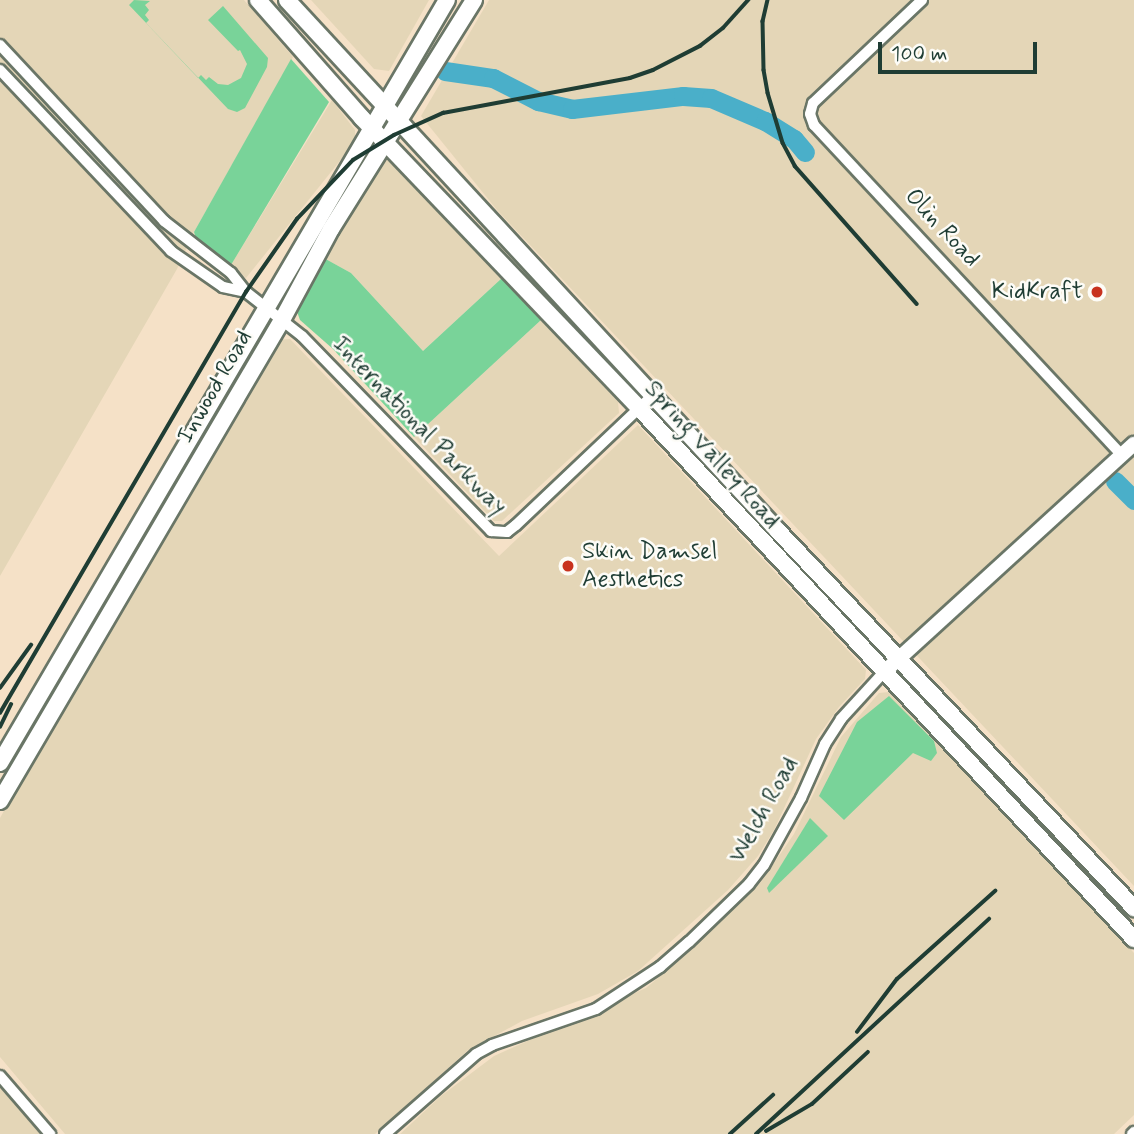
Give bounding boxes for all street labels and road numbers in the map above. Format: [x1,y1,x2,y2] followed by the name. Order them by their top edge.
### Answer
[898,183,986,273] street label: Olin Road
[171,325,259,449] street label: Inwood Road
[328,333,510,519] street label: International Parkway
[639,377,785,533] street label: Spring Valley Road
[723,752,805,868] street label: Welch Road

